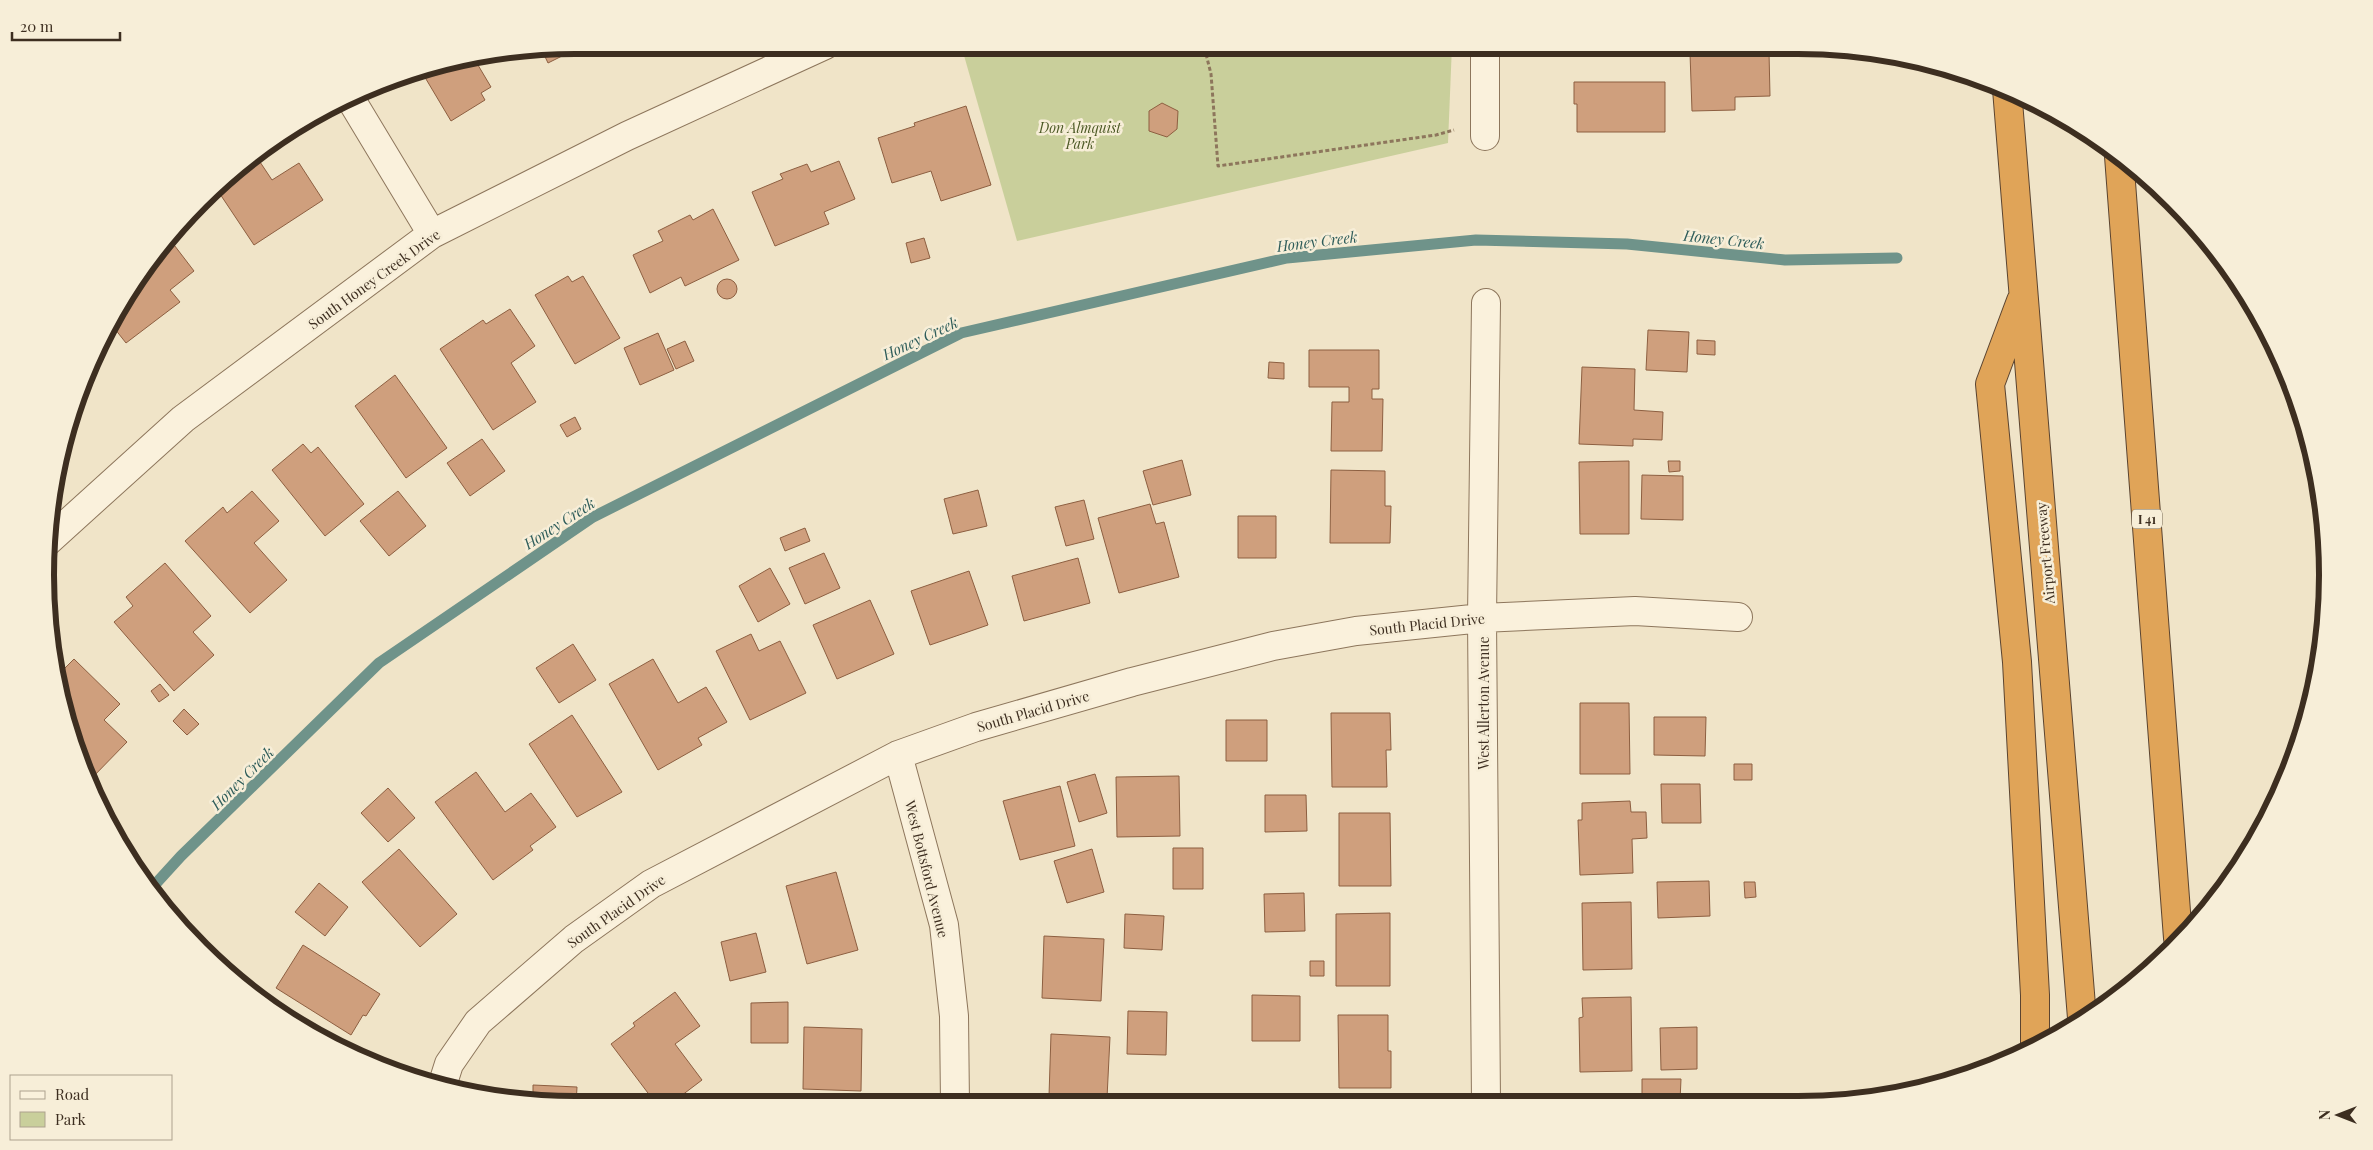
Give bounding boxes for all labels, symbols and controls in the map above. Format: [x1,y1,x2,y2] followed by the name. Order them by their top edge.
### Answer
[12,10,120,42] scale bar
[20,16,54,36] text: 20 m
[1038,118,1122,153] park label: Don Almquist Park
[304,225,444,333] street label: South Honey Creek Drive
[1682,225,1766,253] water label: Honey Creek
[1275,226,1359,256] water label: Honey Creek
[878,312,961,365] water label: Honey Creek
[519,492,599,554] water label: Honey Creek
[2031,501,2059,606] street label: Airport Freeway
[2132,509,2162,528] road number: I 41
[1368,608,1486,640] street label: South Placid Drive
[1474,637,1493,770] street label: West Allerton Avenue
[975,686,1091,736] street label: South Placid Drive
[206,742,278,814] water label: Honey Creek
[901,797,953,940] street label: West Bottsford Avenue
[563,870,669,952] street label: South Placid Drive
[10,1075,172,1140] legend
[55,1084,89,1104] text: Road
[2313,1090,2363,1140] north arrow
[55,1109,87,1129] text: Park
[2315,1110,2334,1120] text: N

